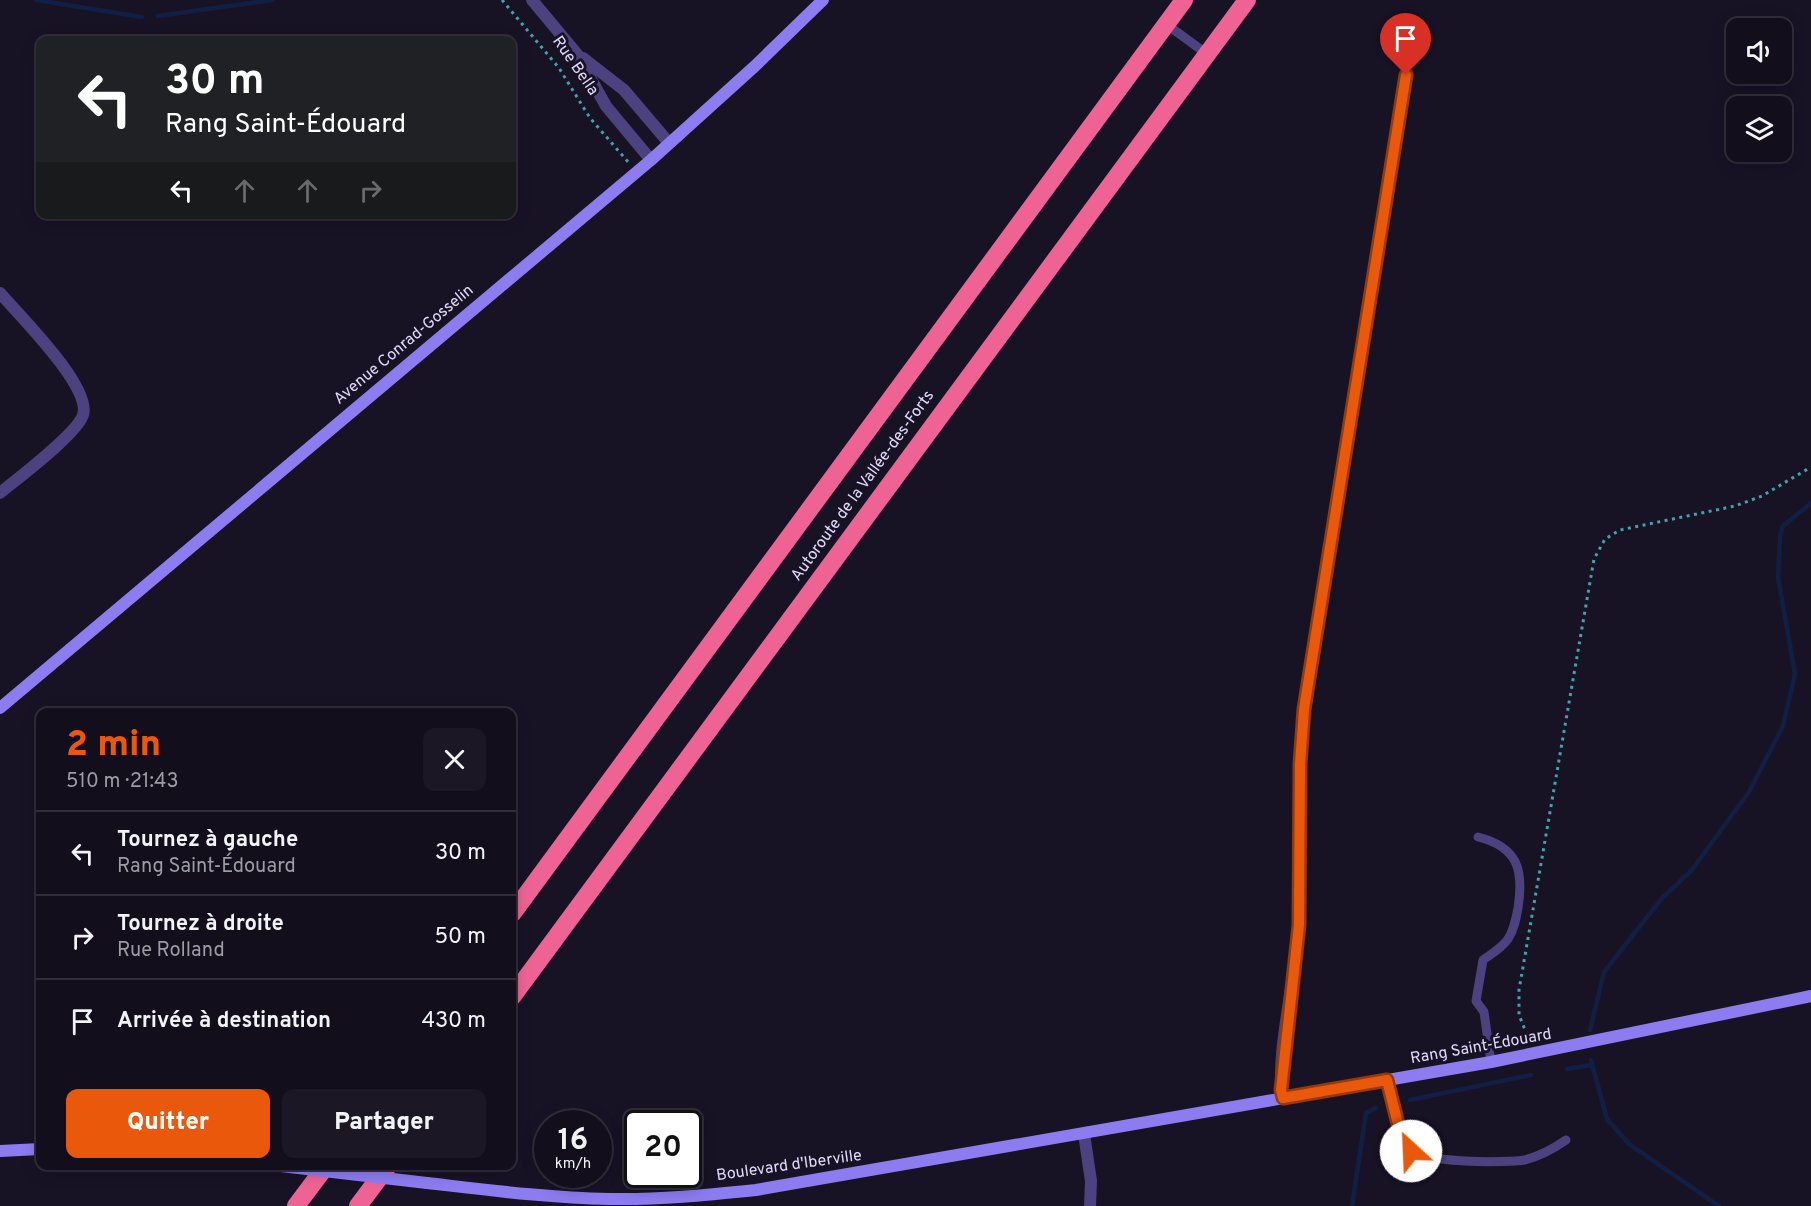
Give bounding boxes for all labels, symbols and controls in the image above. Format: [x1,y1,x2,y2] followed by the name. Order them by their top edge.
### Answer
[1380,13,1431,75] pin
[1726,18,1792,162] map controls
[1726,18,1792,84] button: sound
[1389,22,1422,55] icon: arrive
[547,33,603,99] street label: Rue Bella
[165,56,264,109] text: 30 m
[66,60,144,138] icon: left
[1726,96,1792,162] button: layers
[165,108,406,142] text: Rang Saint-Édouard
[165,174,198,207] icon: left
[228,174,261,207] icon: ahead
[291,174,324,207] icon: ahead
[354,174,387,207] icon: right
[330,281,478,409] street label: Avenue Conrad-Gosselin
[787,387,939,585] street label: Autoroute de la Vallée-des-Forts
[66,723,161,769] text: 2 min
[423,728,486,791] button: close
[66,769,178,795] text: 510 m · 21:43
[117,827,298,854] text: Tournez à gauche
[66,837,99,870] icon: left
[435,840,486,867] text: 30 m
[117,854,296,880] text: Rang Saint-Édouard
[117,911,284,938] text: Tournez à droite
[66,921,99,954] icon: right
[434,924,486,951] text: 50 m
[117,938,225,964] text: Rue Rolland
[66,1005,99,1038] icon: arrive
[117,1008,331,1035] text: Arrivée à destination
[421,1008,486,1035] text: 430 m
[1409,1023,1553,1069] street label: Rang Saint-Édouard
[66,1089,270,1158] button: Quitter
[282,1089,486,1158] button: Partager
[624,1110,702,1188] speed limit sign: 20
[1379,1119,1443,1183] position arrow
[558,1123,588,1160] text: 16
[715,1146,863,1186] street label: Boulevard d'Iberville
[555,1155,591,1174] text: km/h

